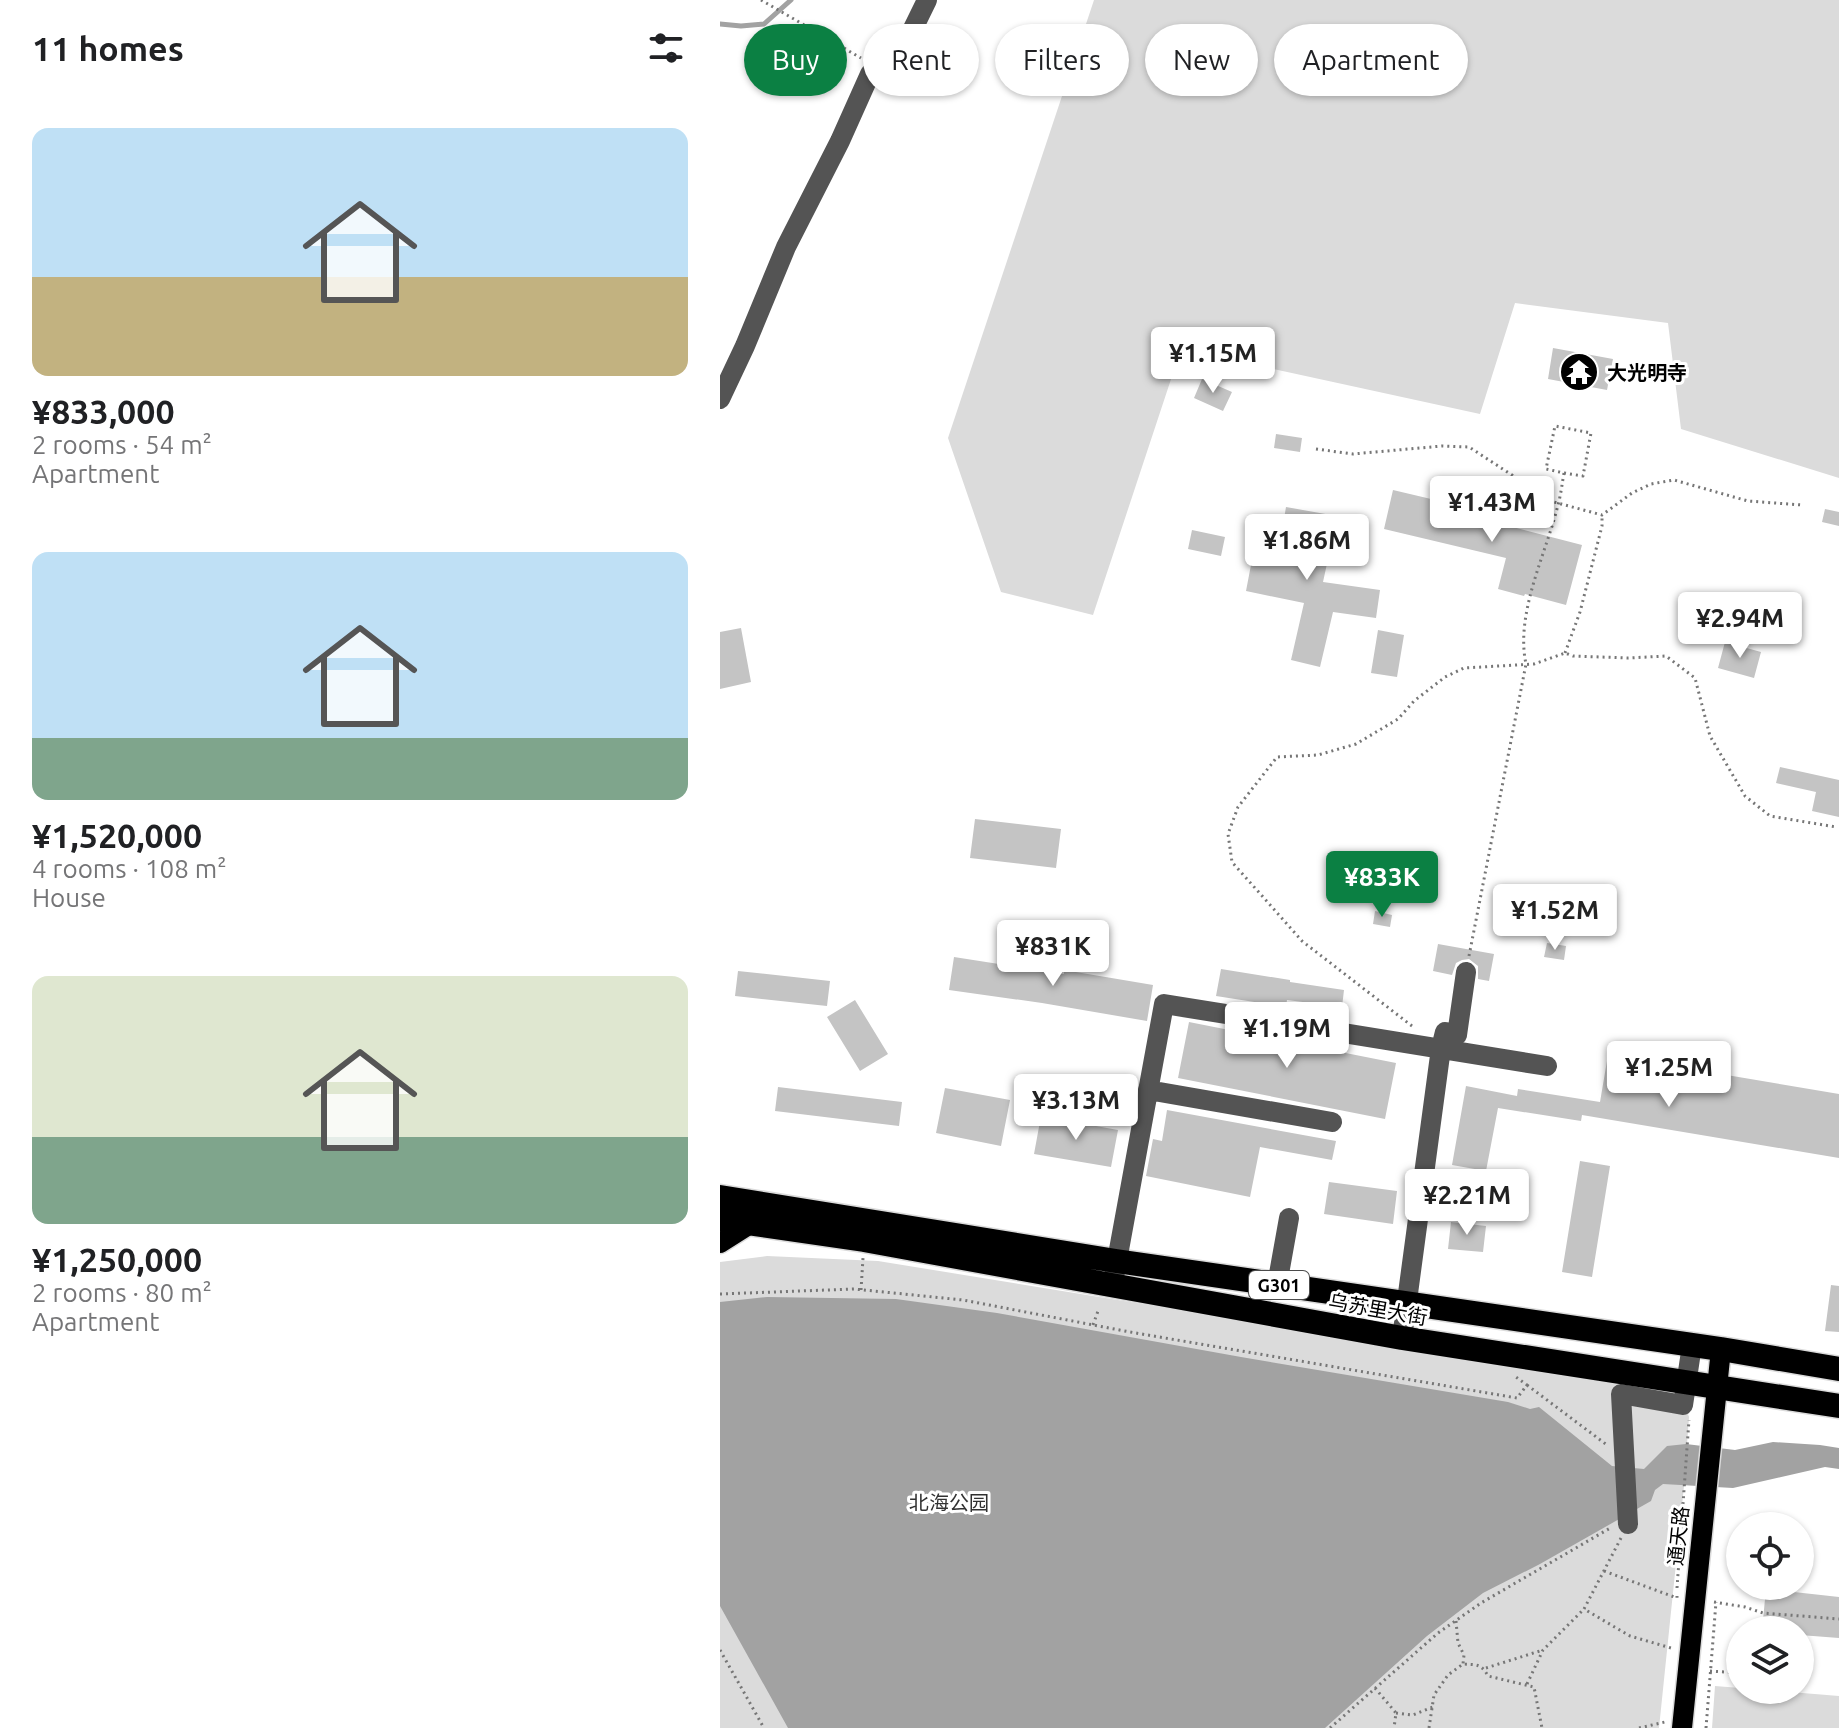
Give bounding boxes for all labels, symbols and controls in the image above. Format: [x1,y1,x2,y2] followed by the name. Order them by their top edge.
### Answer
[744,24,847,96] chip: Buy
[863,24,979,96] chip: Rent
[995,24,1129,96] chip: Filters
[1145,24,1258,96] chip: New
[1274,24,1468,96] chip: Apartment
[644,26,688,70] icon: filters
[32,29,184,67] text: 11 homes
[288,180,432,324] icon: home
[1148,327,1278,395] pin: ¥1.15M
[1169,338,1257,367] text: ¥1.15M
[1558,351,1600,393] temple icon: 大光明寺
[1607,361,1687,384] place label: 大光明寺
[32,392,175,430] text: ¥833,000
[32,430,212,459] text: 2 rooms · 54 m²
[32,459,159,488] text: Apartment
[1427,476,1557,544] pin: ¥1.43M
[1448,487,1536,516] text: ¥1.43M
[1242,514,1372,582] pin: ¥1.86M
[1263,525,1351,554] text: ¥1.86M
[1675,592,1805,660] pin: ¥2.94M
[1696,603,1784,632] text: ¥2.94M
[288,604,432,748] icon: home
[32,816,202,854] text: ¥1,520,000
[1326,851,1438,919] pin: ¥833K
[32,854,227,883] text: 4 rooms · 108 m²
[1344,862,1420,891] text: ¥833K
[32,883,106,912] text: House
[1490,884,1620,952] pin: ¥1.52M
[1511,895,1599,924] text: ¥1.52M
[997,920,1109,988] pin: ¥831K
[1015,931,1091,960] text: ¥831K
[1222,1002,1352,1070] pin: ¥1.19M
[1243,1013,1331,1042] text: ¥1.19M
[288,1028,432,1172] icon: home
[1604,1041,1734,1109] pin: ¥1.25M
[1625,1052,1713,1081] text: ¥1.25M
[1011,1074,1141,1142] pin: ¥3.13M
[1032,1085,1120,1114] text: ¥3.13M
[1402,1169,1532,1237] pin: ¥2.21M
[1423,1180,1511,1209] text: ¥2.21M
[32,1240,202,1278] text: ¥1,250,000
[1249,1271,1309,1299] road number: G301
[32,1278,212,1307] text: 2 rooms · 80 m²
[1327,1289,1429,1329] street label: 乌苏里大街
[32,1307,159,1336] text: Apartment
[909,1491,989,1514] park label: 北海公园
[1663,1505,1693,1567] street label: 通天路
[1726,1512,1814,1704] map controls
[1726,1512,1814,1600] button: locate
[1726,1616,1814,1704] button: layers

